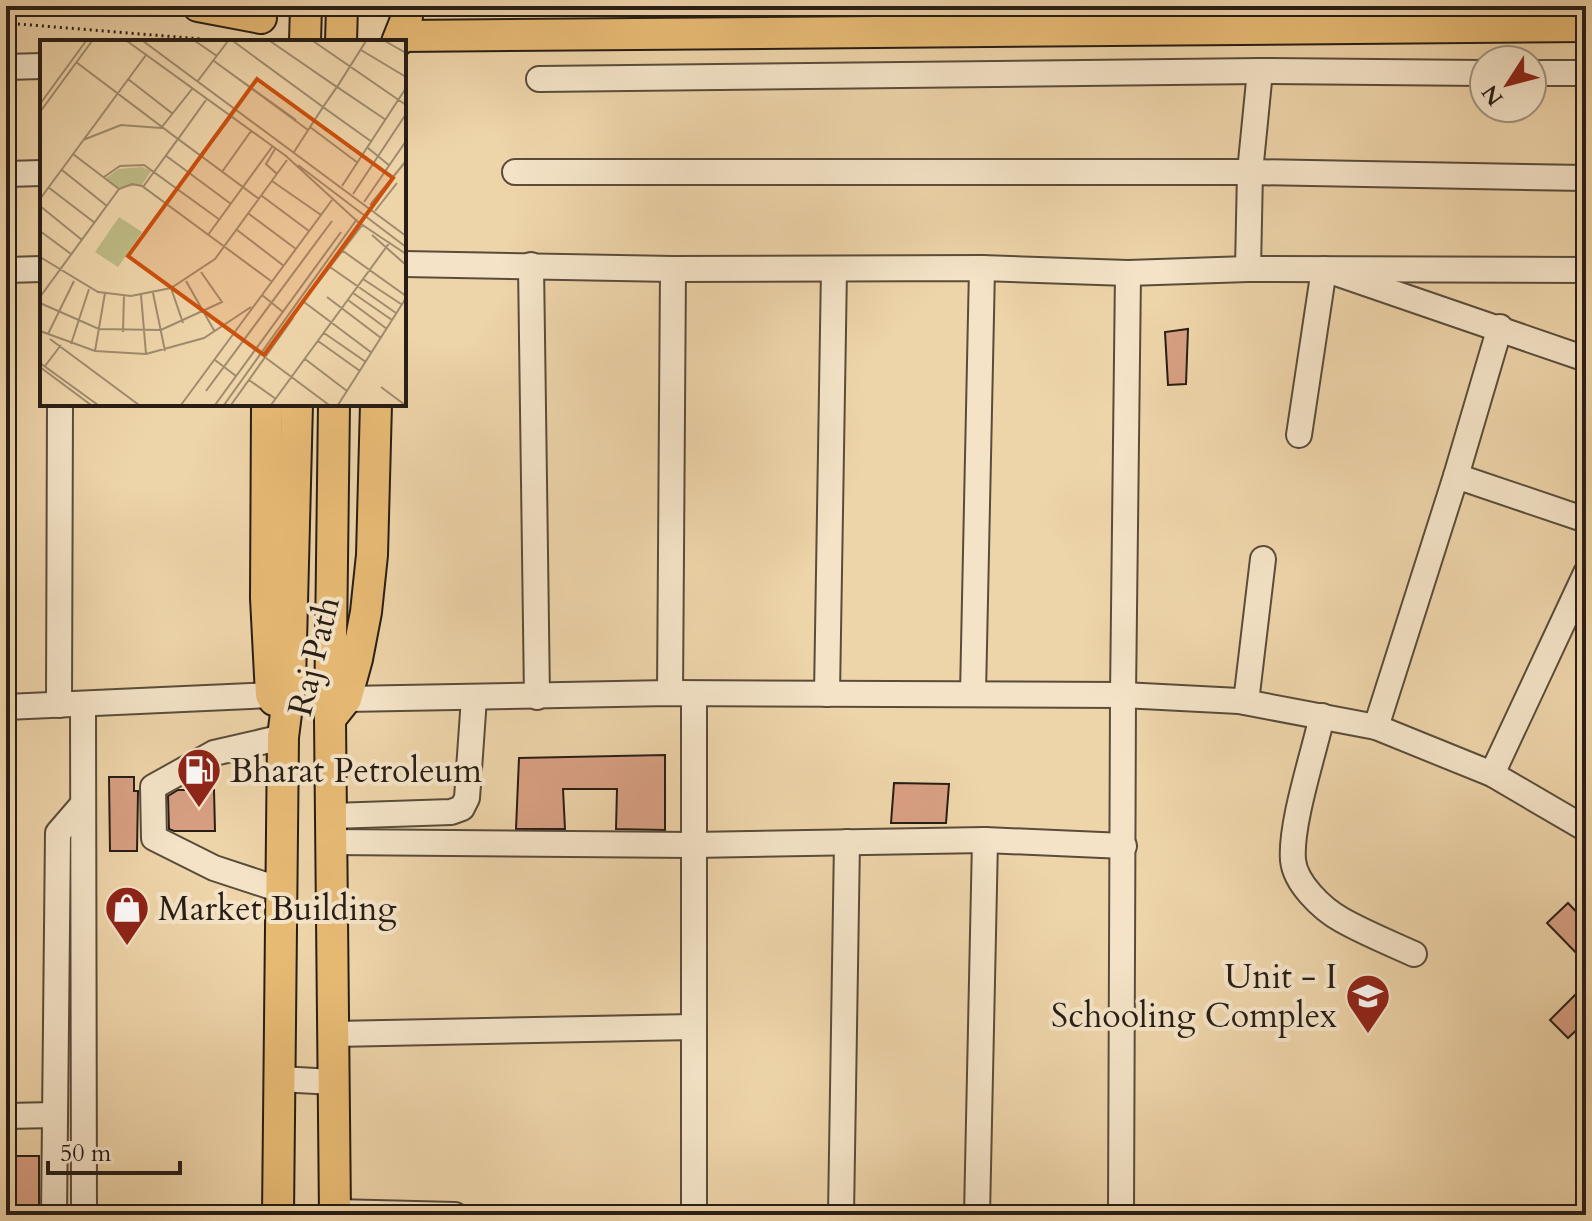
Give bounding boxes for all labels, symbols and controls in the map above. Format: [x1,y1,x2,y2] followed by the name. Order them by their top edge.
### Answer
[40,40,406,406] inset map
[1468,44,1548,124] north arrow
[1475,79,1510,112] text: N
[277,592,351,721] street label: Raj Path
[175,746,223,809] fuel station icon: Bharat Petroleum
[230,748,482,794] place label: Bharat Petroleum
[103,884,151,947] shop icon: Market Building
[158,886,397,932] place label: Market Building
[1051,954,1337,1039] place label: Unit - I Schooling Complex
[1344,972,1392,1035] school or university icon: Unit - I Schooling Complex
[48,1125,180,1175] scale bar
[60,1137,112,1170] text: 50 m

